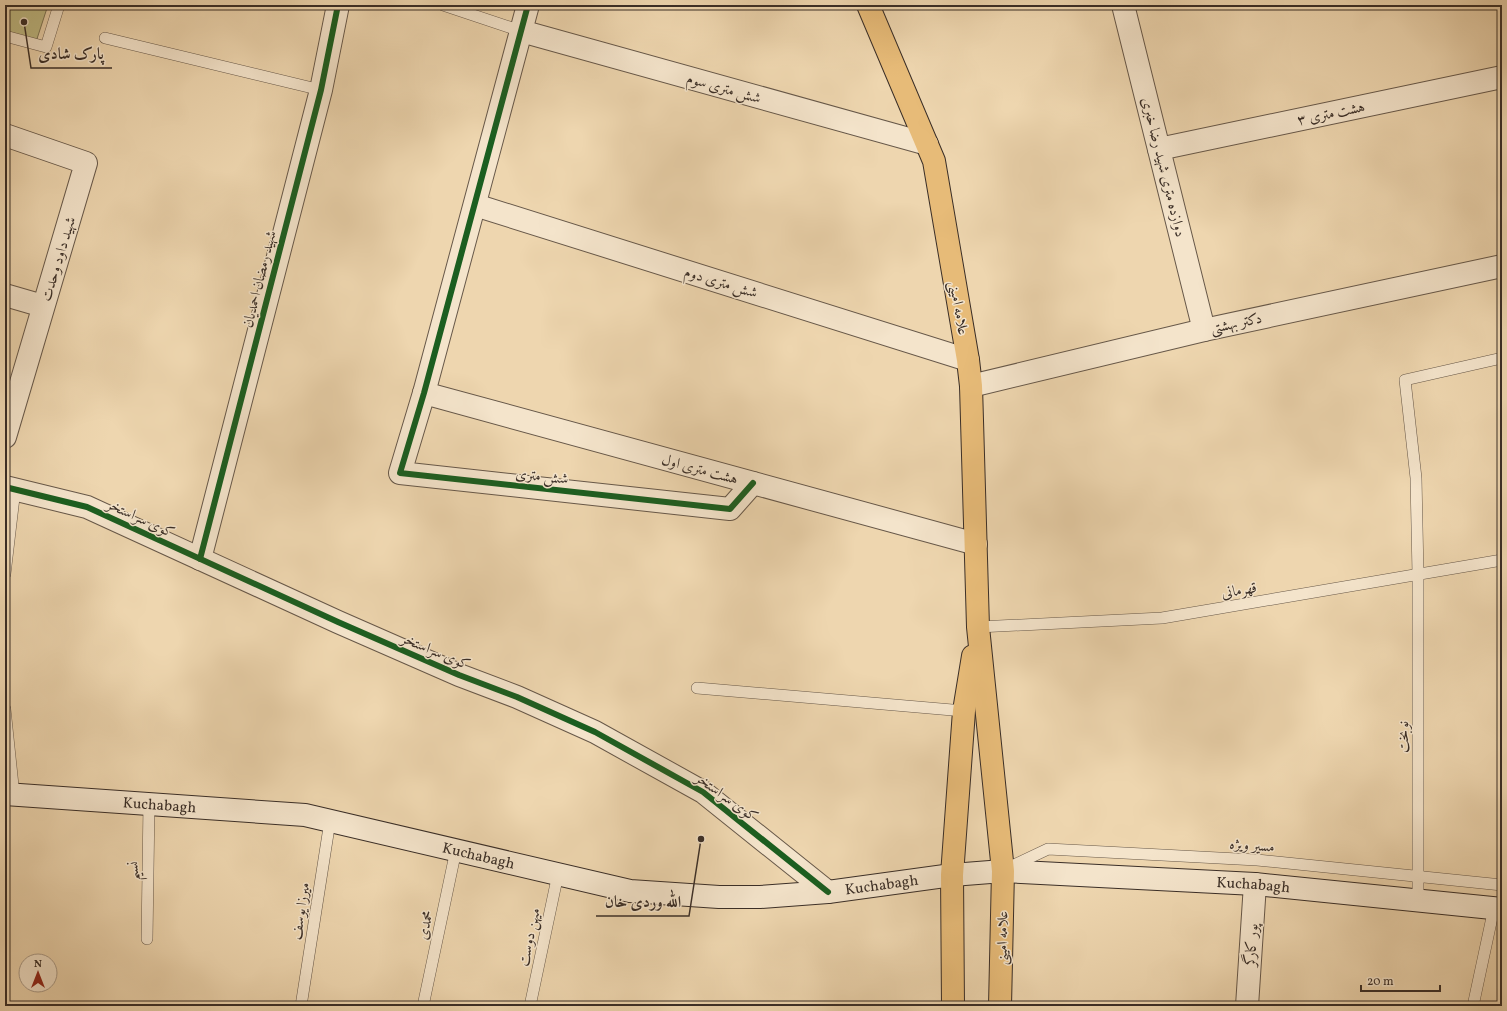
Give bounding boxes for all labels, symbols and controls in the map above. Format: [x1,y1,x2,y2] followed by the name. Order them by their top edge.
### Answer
[31,40,112,68] callout: پارک شادی
[38,44,105,66] text: پارک شادی
[684,69,763,111] street label: شش متری سوم
[1135,95,1190,239] street label: دوازده متری شهید رضا خبری
[1295,97,1367,132] street label: هشت متری ۳
[37,214,82,304] street label: شهید داود وحدت
[238,229,283,330] street label: شهید رمضان احمدیان
[681,262,760,306] street label: شش متری دوم
[942,280,973,337] street label: علامه امینی
[1209,309,1264,340] street label: دکتر بهشتی
[659,450,740,491] street label: هشت متری اول
[514,464,569,491] street label: شش متری
[101,494,178,544] street label: کوی سراستخر
[1220,578,1259,605] street label: قهرمانی
[396,628,473,676] street label: کوی سراستخر
[1394,721,1415,753] street label: نوبخت
[689,767,762,828] street label: کوی سراستخر
[122,793,197,819] street label: Kuchabagh
[1228,834,1275,859] street label: مسیر ویژه
[440,838,517,876] street label: Kuchabagh
[124,861,148,881] street label: نسیم
[844,871,920,902] street label: Kuchabagh
[1216,873,1291,900] street label: Kuchabagh
[287,881,316,941] street label: میرزا یوسف
[596,888,689,916] callout: الله وردی خان
[605,889,681,914] text: الله وردی خان
[514,906,547,969] street label: میهن دوست
[413,908,440,942] street label: محمدی
[993,910,1014,965] street label: علامه امینی
[1239,922,1265,969] street label: پور کارگر
[18,953,58,993] north arrow
[34,957,42,972] text: N
[1361,967,1440,993] scale bar
[1367,974,1394,990] text: 20 m

